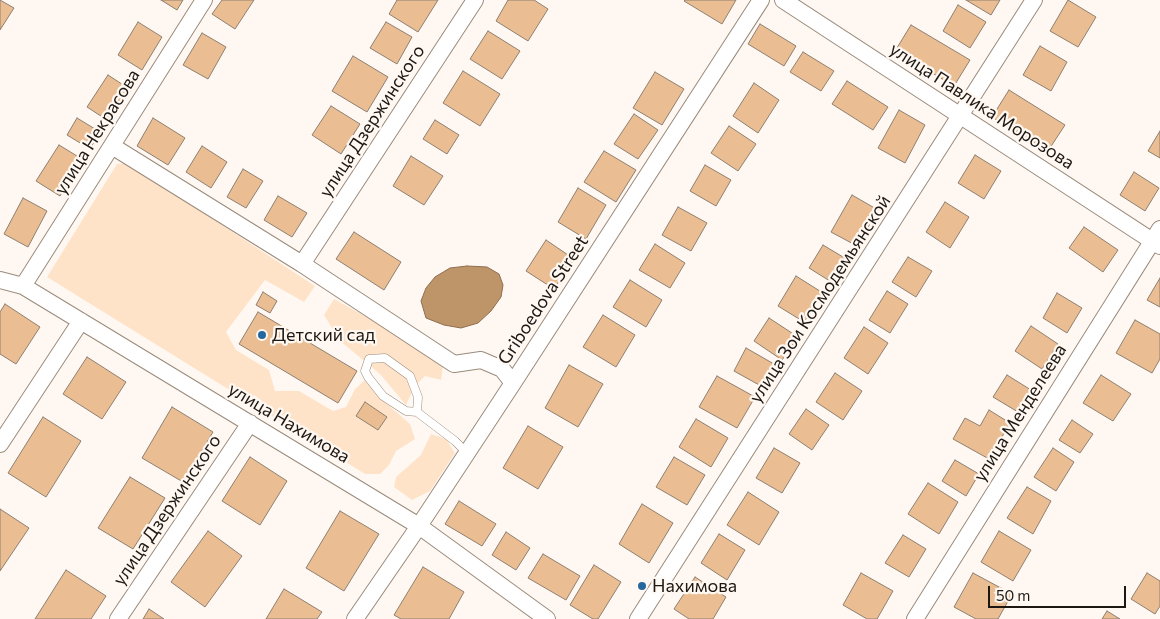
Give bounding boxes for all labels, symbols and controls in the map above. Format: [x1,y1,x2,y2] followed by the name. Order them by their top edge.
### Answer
[886,38,1078,174] street label: улица Павлика Морозова
[315,41,429,201] street label: улица Дзержинского
[50,65,144,199] street label: улица Некрасова
[745,191,895,407] street label: улица Зои Космодемьянской
[493,231,593,369] street label: Griboedova Street
[272,324,375,346] place label: Детский сад
[256,329,268,341] marker: Детский сад
[969,340,1071,486] street label: улица Менделеева
[224,378,354,468] street label: улица Нахимова
[108,430,226,590] street label: улица Дзержинского
[652,575,737,597] place label: Нахимова
[990,576,1128,608] scale bar
[636,580,648,592] marker: Нахимова
[996,586,1030,604] text: 50 m

